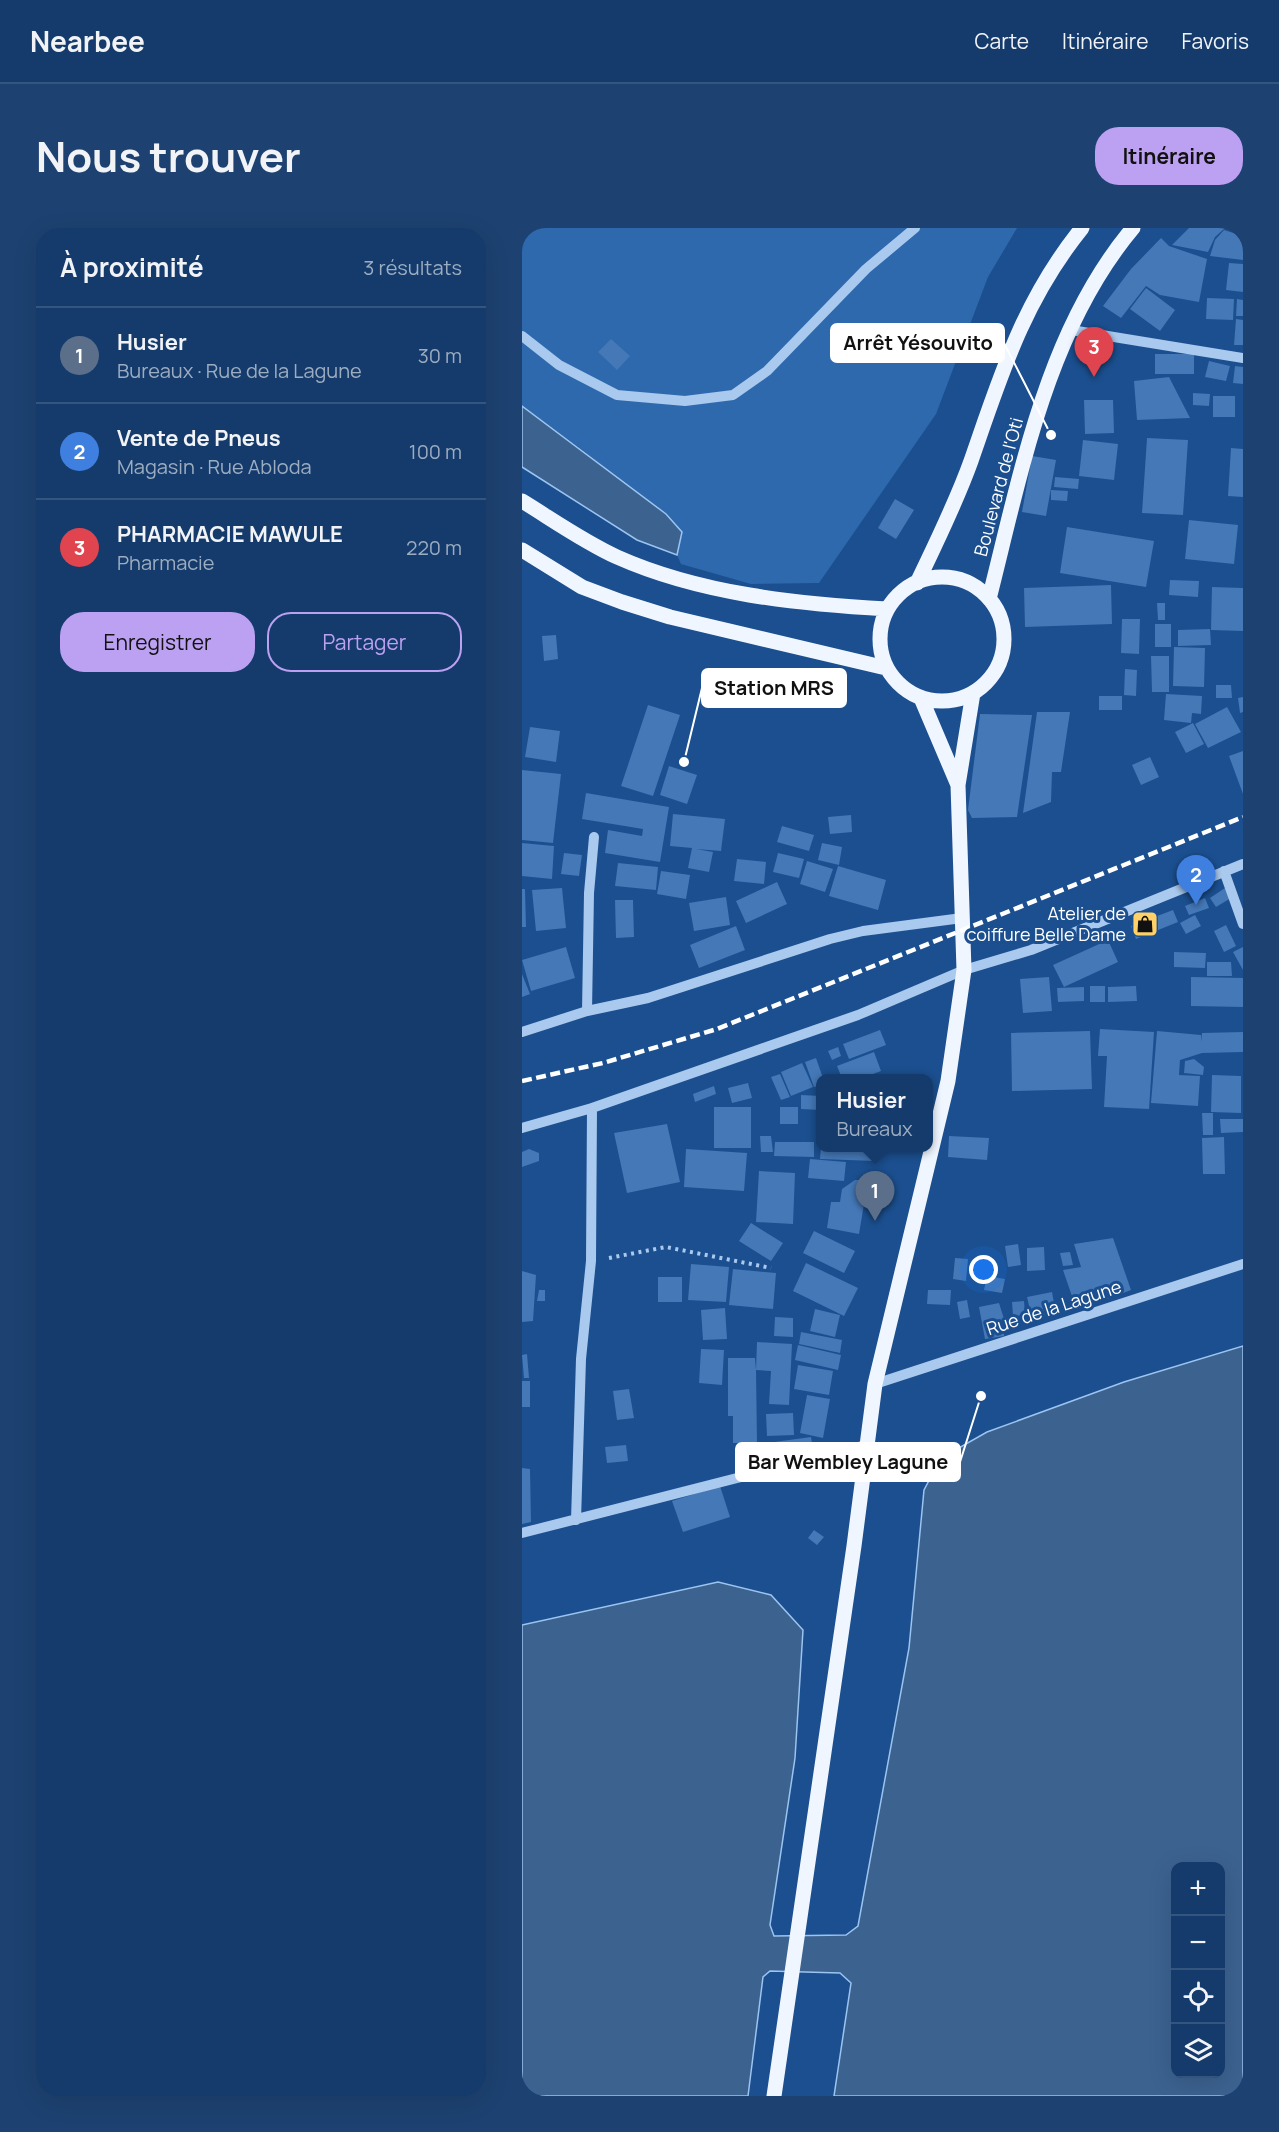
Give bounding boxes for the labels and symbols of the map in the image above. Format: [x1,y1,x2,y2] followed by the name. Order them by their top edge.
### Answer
[831,324,1004,362] callout: Arrêt Yésouvito
[1074,328,1114,377] pin: 3
[843,329,993,356] text: Arrêt Yésouvito
[968,415,1028,559] street label: Boulevard de l'Oti
[702,669,846,707] callout: Station MRS
[714,674,834,701] text: Station MRS
[1176,856,1216,905] pin: 2
[967,901,1126,946] place label: Atelier de coiffure Belle Dame
[1130,909,1160,939] shop icon: Atelier de coiffure Belle Dame
[856,1172,894,1221] pin: 1
[969,1255,998,1284] your location
[983,1274,1124,1340] street label: Rue de la Lagune
[736,1443,960,1481] callout: Bar Wembley Lagune
[748,1448,948,1475] text: Bar Wembley Lagune

